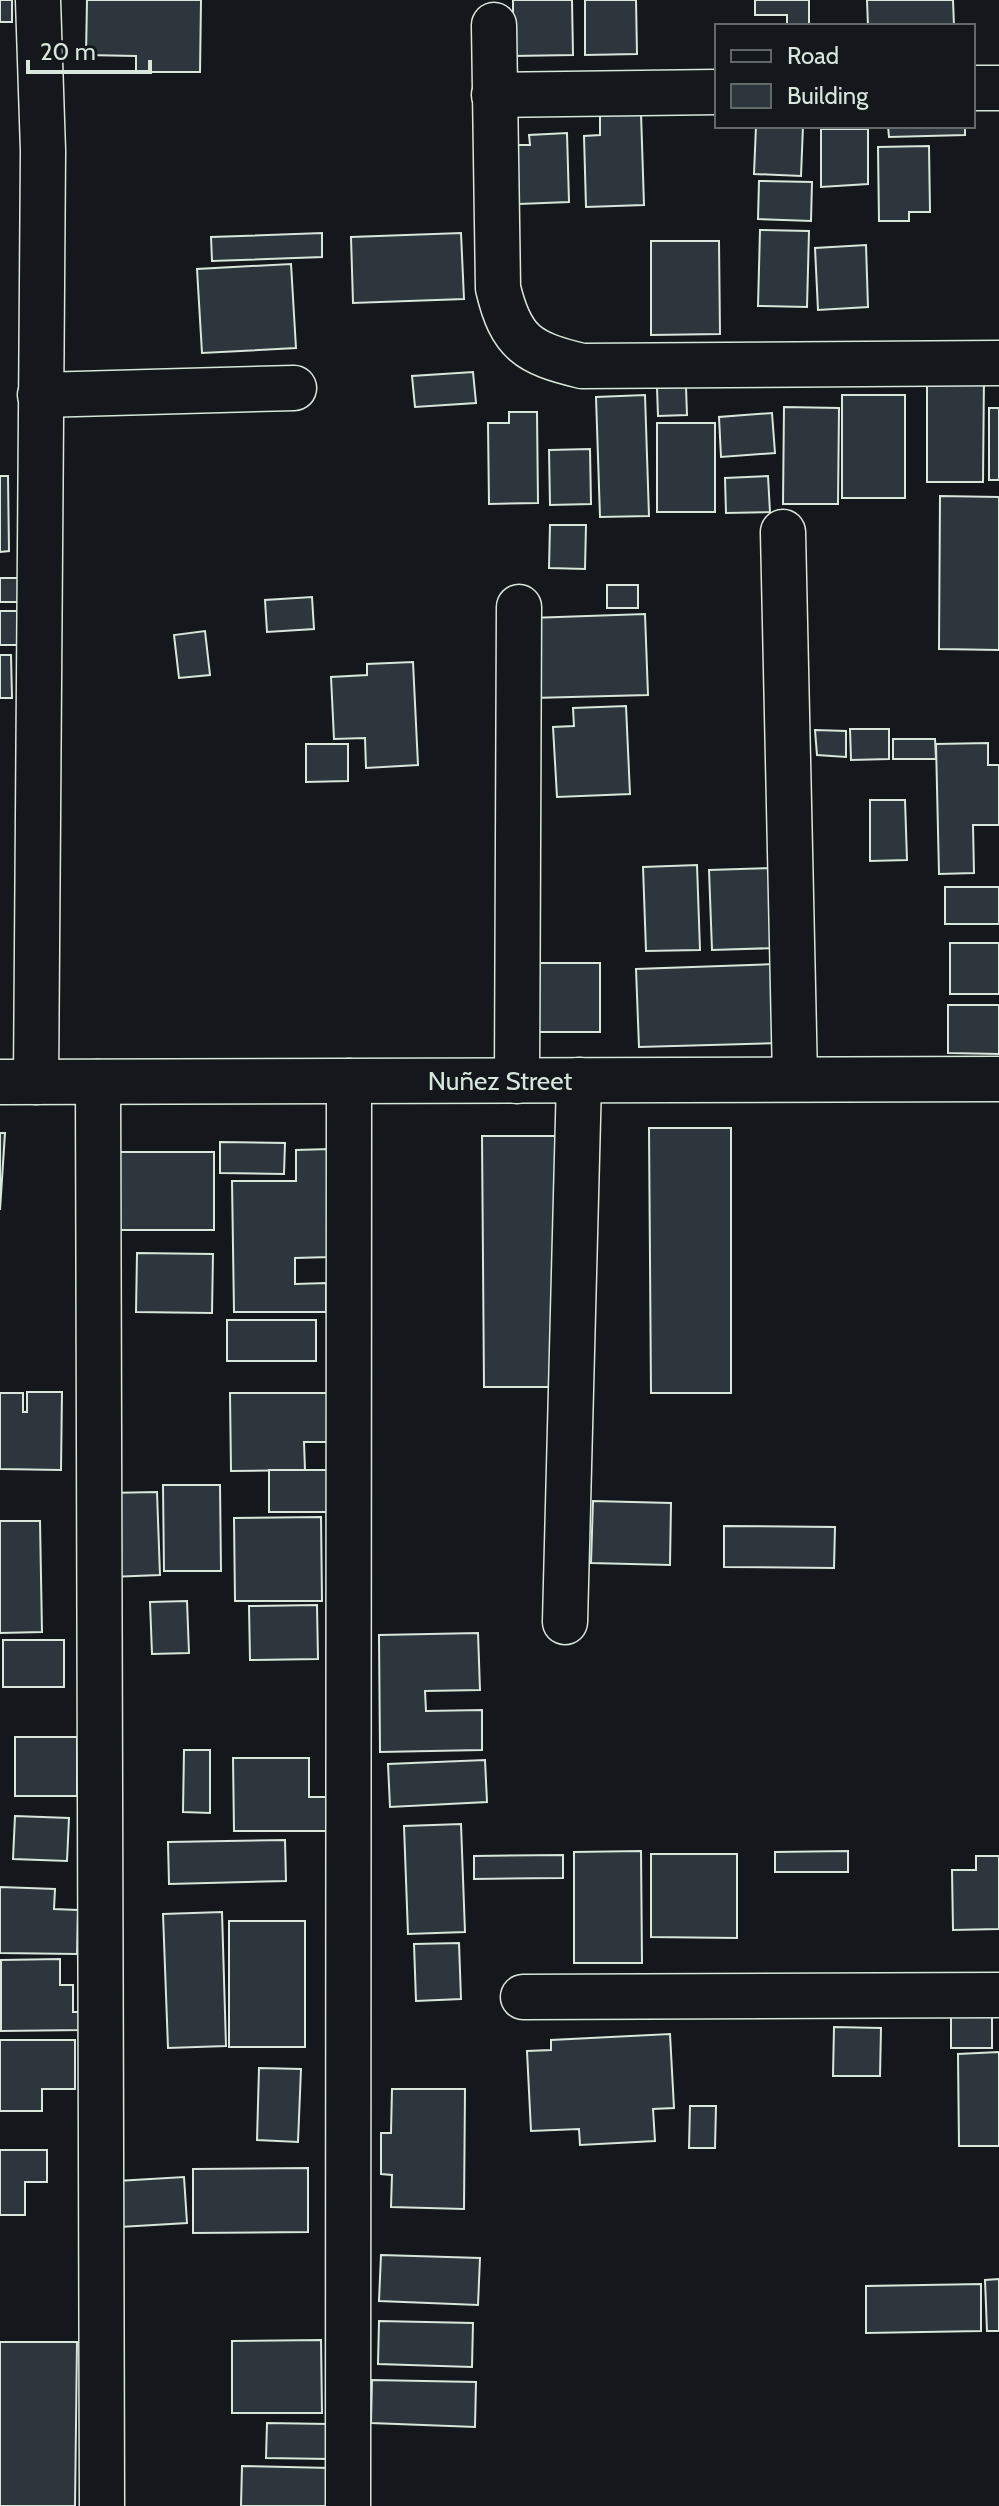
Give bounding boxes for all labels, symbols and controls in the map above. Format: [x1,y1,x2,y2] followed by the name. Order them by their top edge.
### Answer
[28,24,150,74] scale bar
[715,24,975,128] legend
[40,37,96,66] text: 20 m
[787,41,839,70] text: Road
[787,81,869,110] text: Building
[428,1065,572,1097] street label: Nuñez Street

